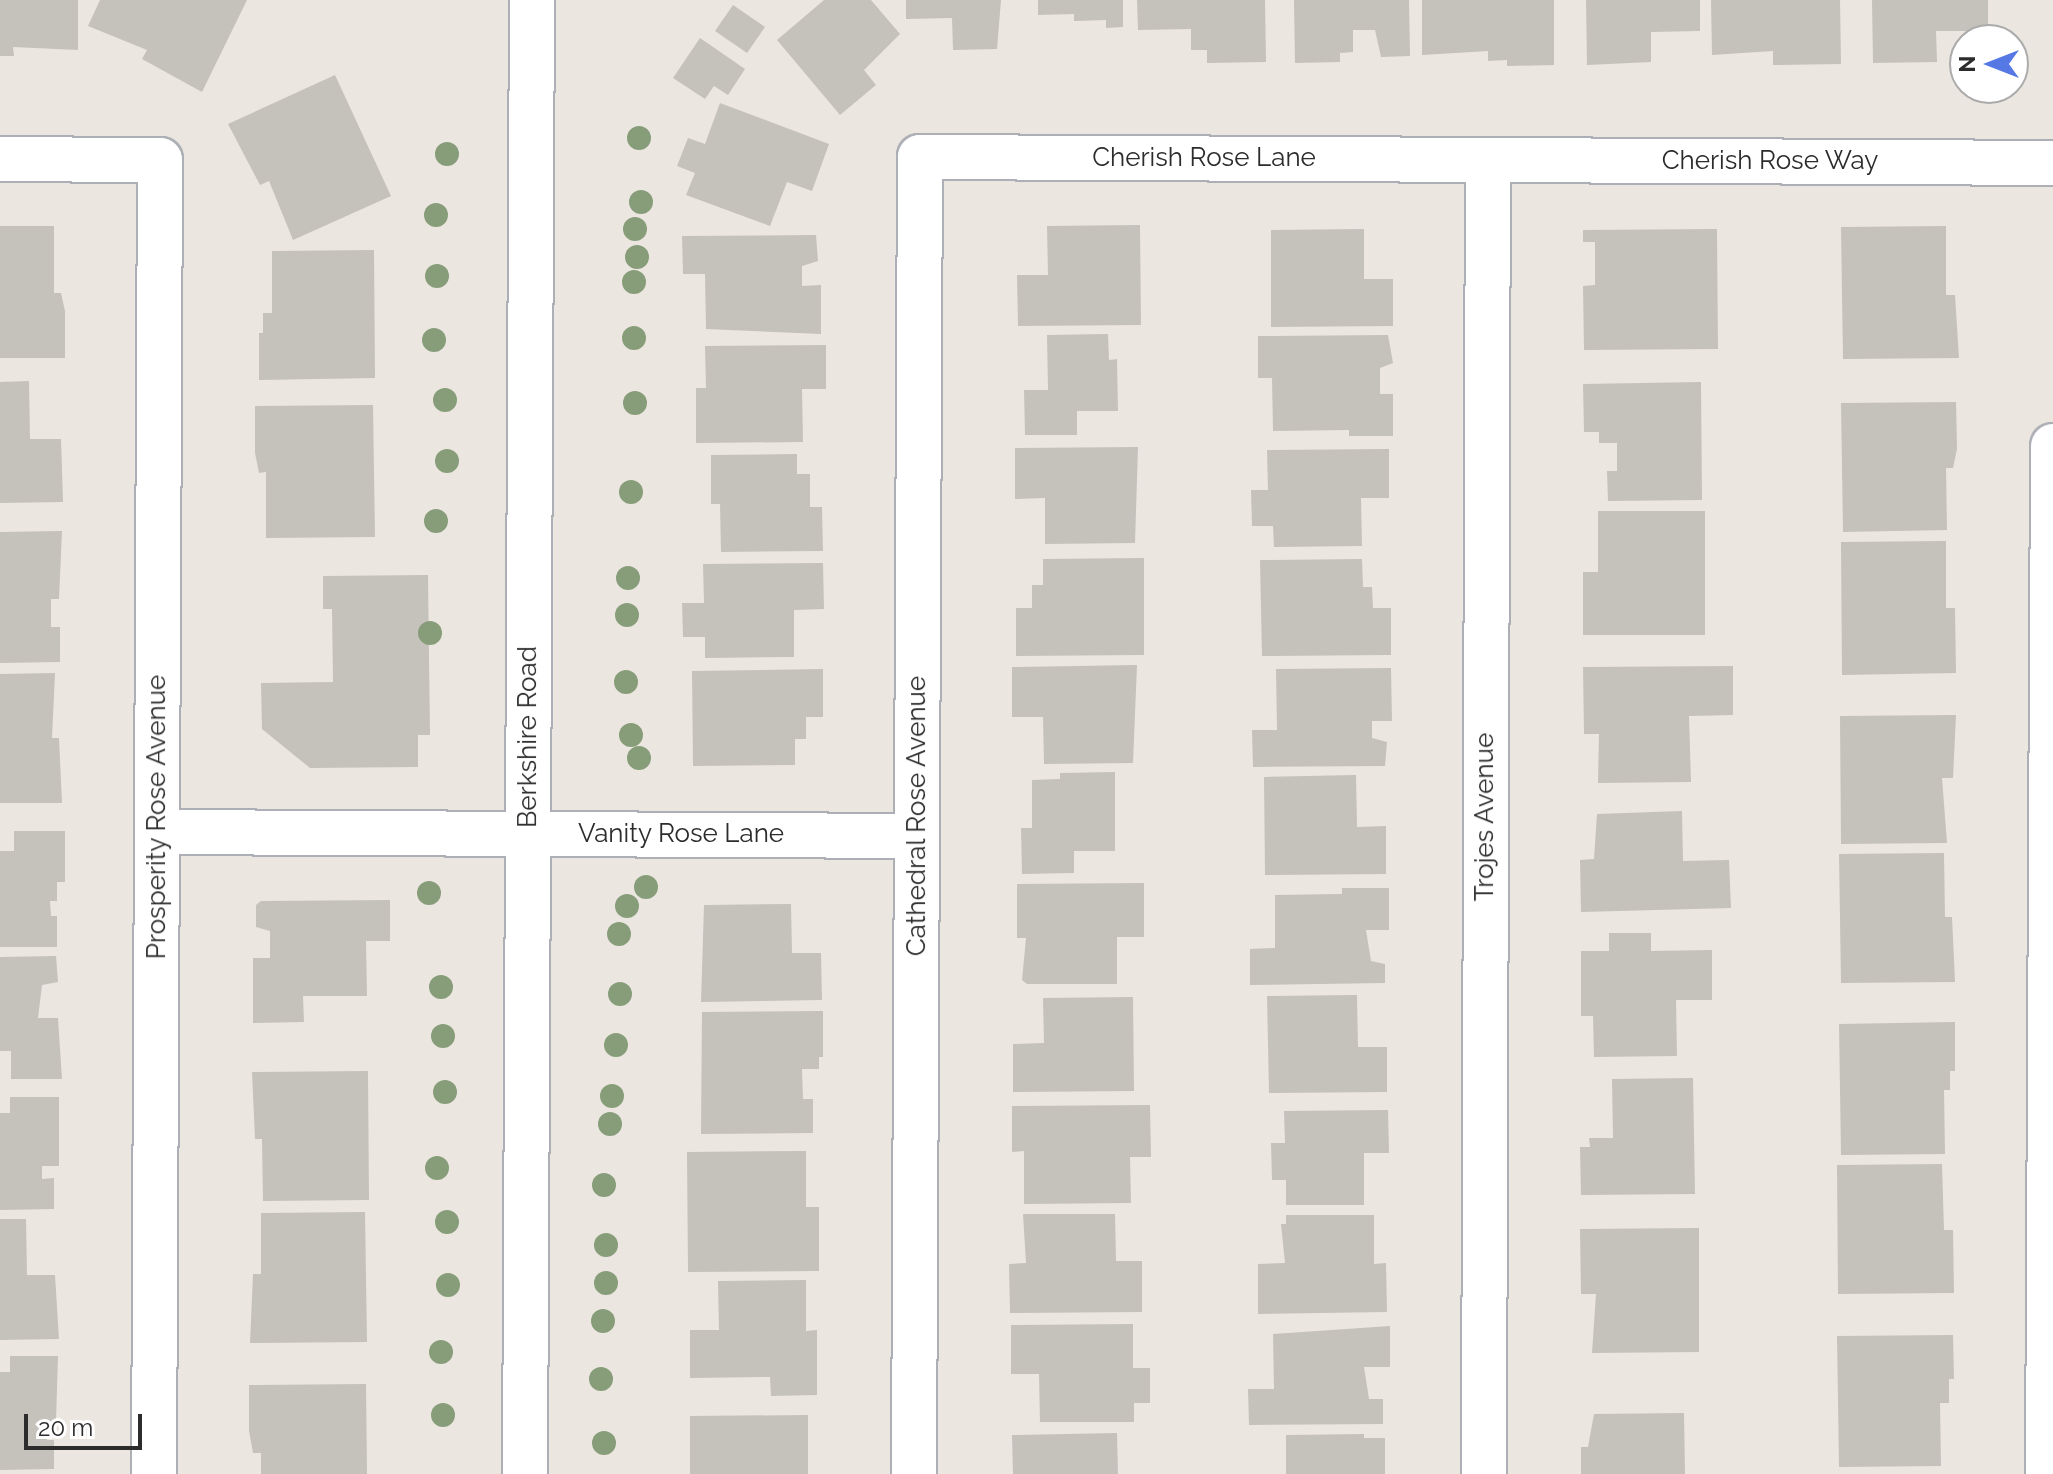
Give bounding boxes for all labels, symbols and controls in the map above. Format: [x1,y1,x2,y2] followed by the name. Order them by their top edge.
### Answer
[1949,24,2029,104] north arrow
[1954,56,1980,72] text: N
[1092,142,1316,174] street label: Cherish Rose Lane
[1661,145,1879,177] street label: Cherish Rose Way
[512,646,544,828] street label: Berkshire Road
[141,674,173,960] street label: Prosperity Rose Avenue
[901,675,933,957] street label: Cathedral Rose Avenue
[1469,732,1501,902] street label: Trojes Avenue
[578,818,784,850] street label: Vanity Rose Lane
[28,1398,146,1448] scale bar
[38,1413,93,1442] text: 20 m

